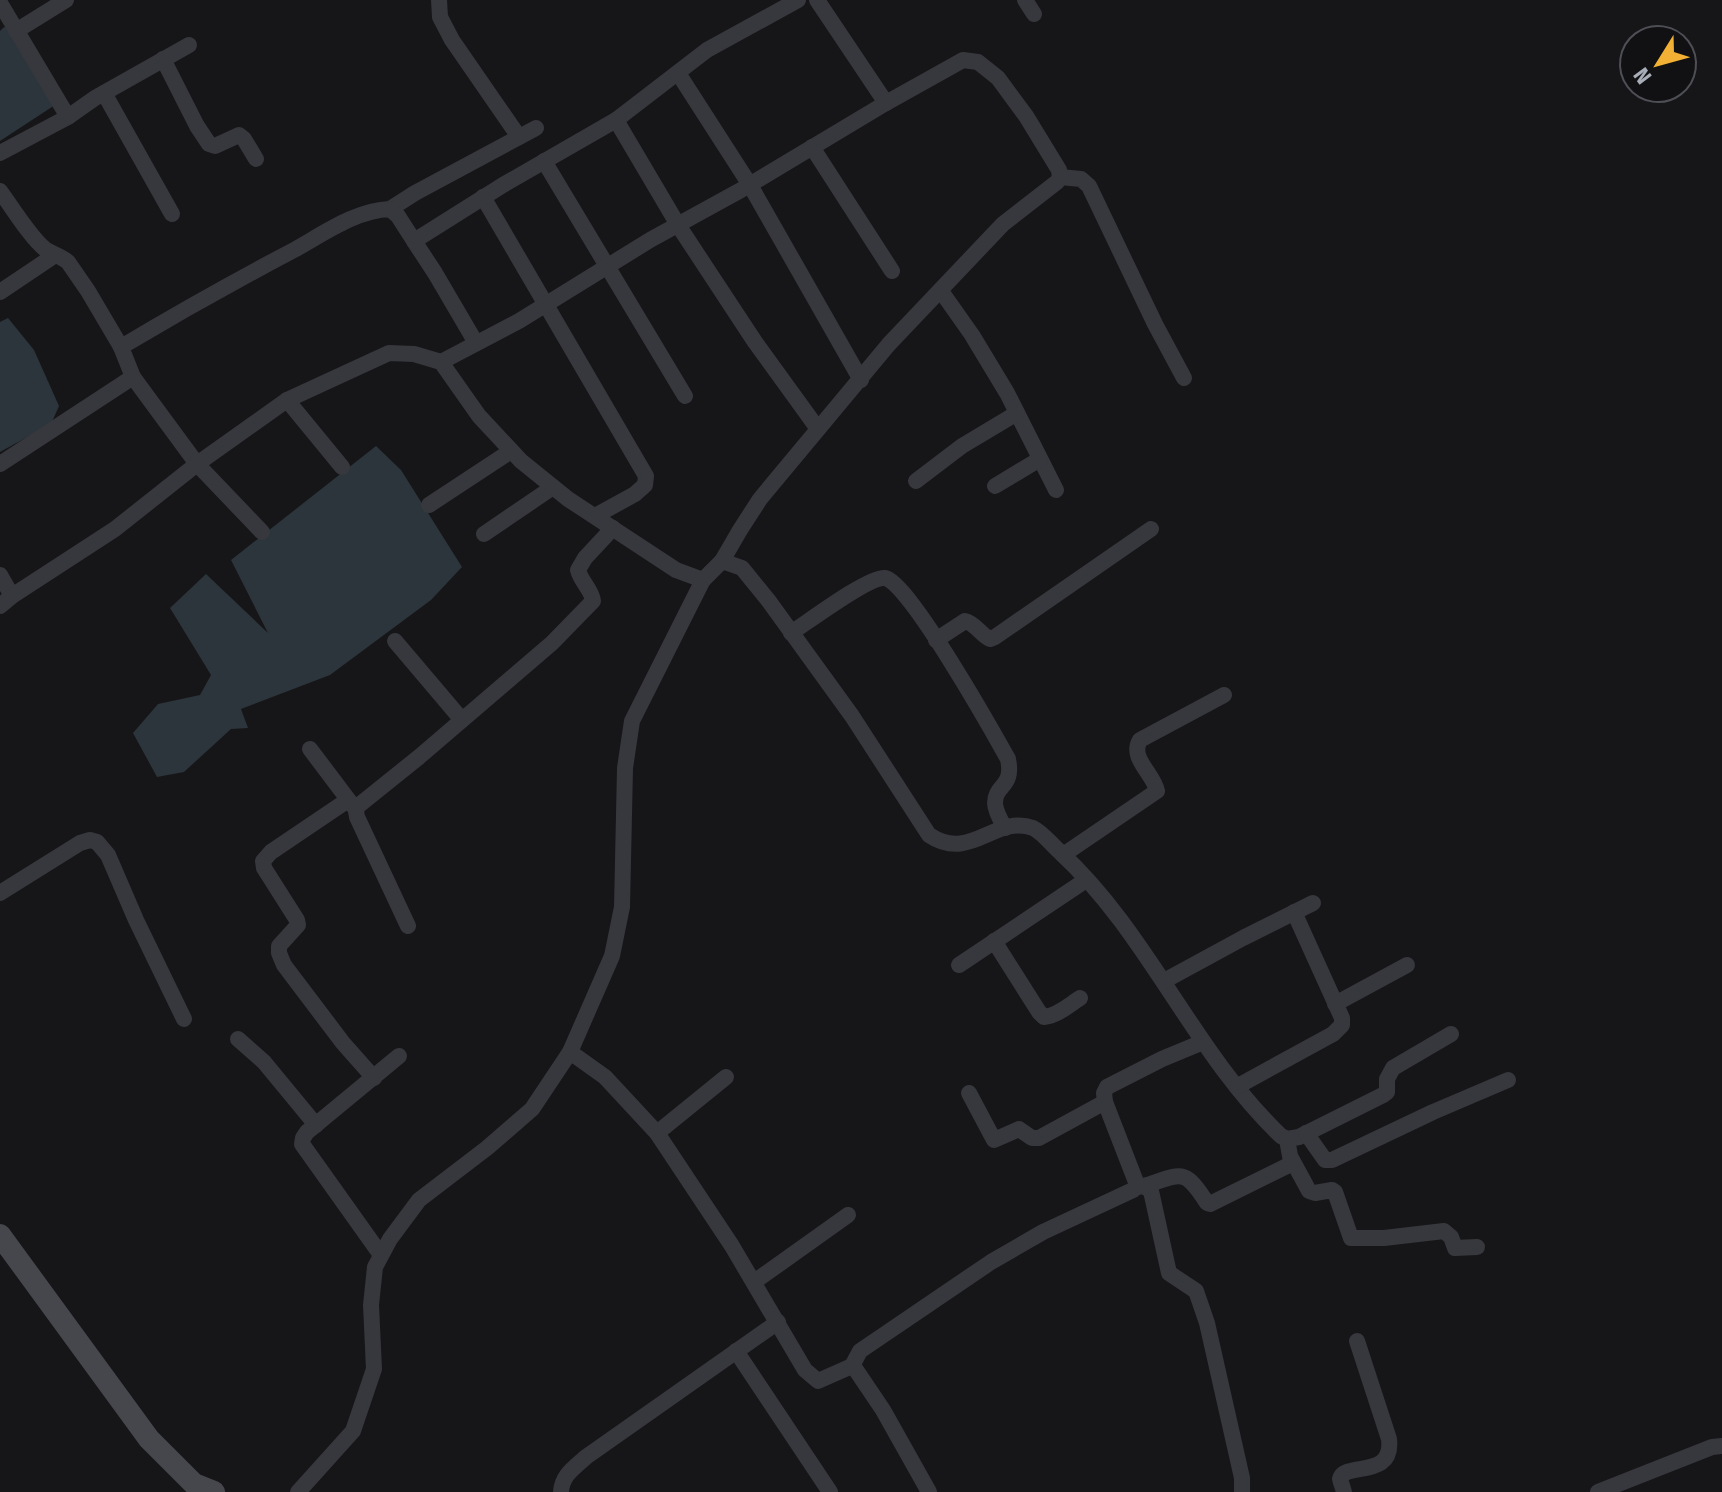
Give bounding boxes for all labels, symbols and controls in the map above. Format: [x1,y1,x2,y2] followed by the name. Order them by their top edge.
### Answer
[1618,24,1698,104] north arrow
[1628,62,1657,89] text: N

